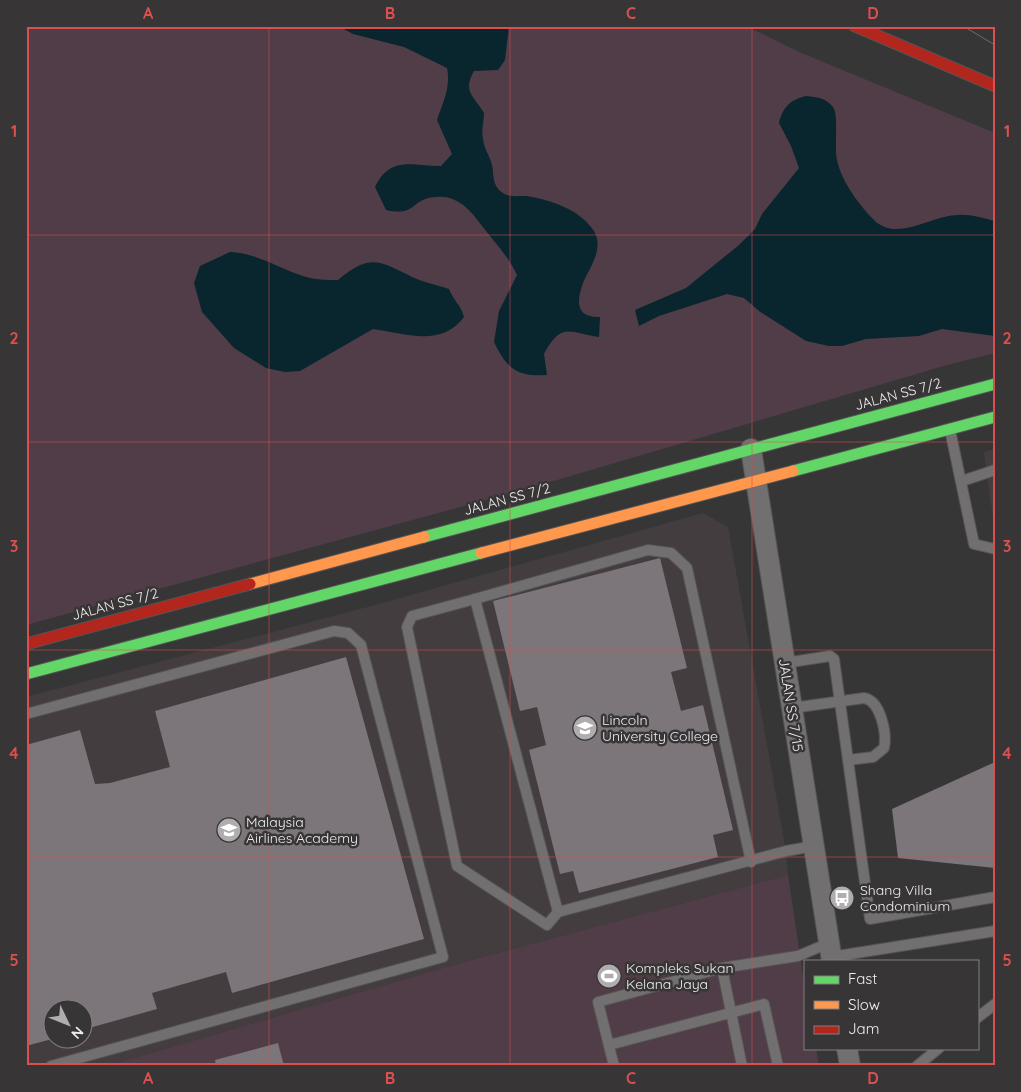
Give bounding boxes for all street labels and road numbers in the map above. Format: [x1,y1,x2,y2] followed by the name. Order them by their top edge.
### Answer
[853,374,944,414] street label: JALAN SS 7/2
[462,479,553,519] street label: JALAN SS 7/2
[70,584,161,624] street label: JALAN SS 7/2
[775,657,807,753] street label: JALAN SS 7/15

